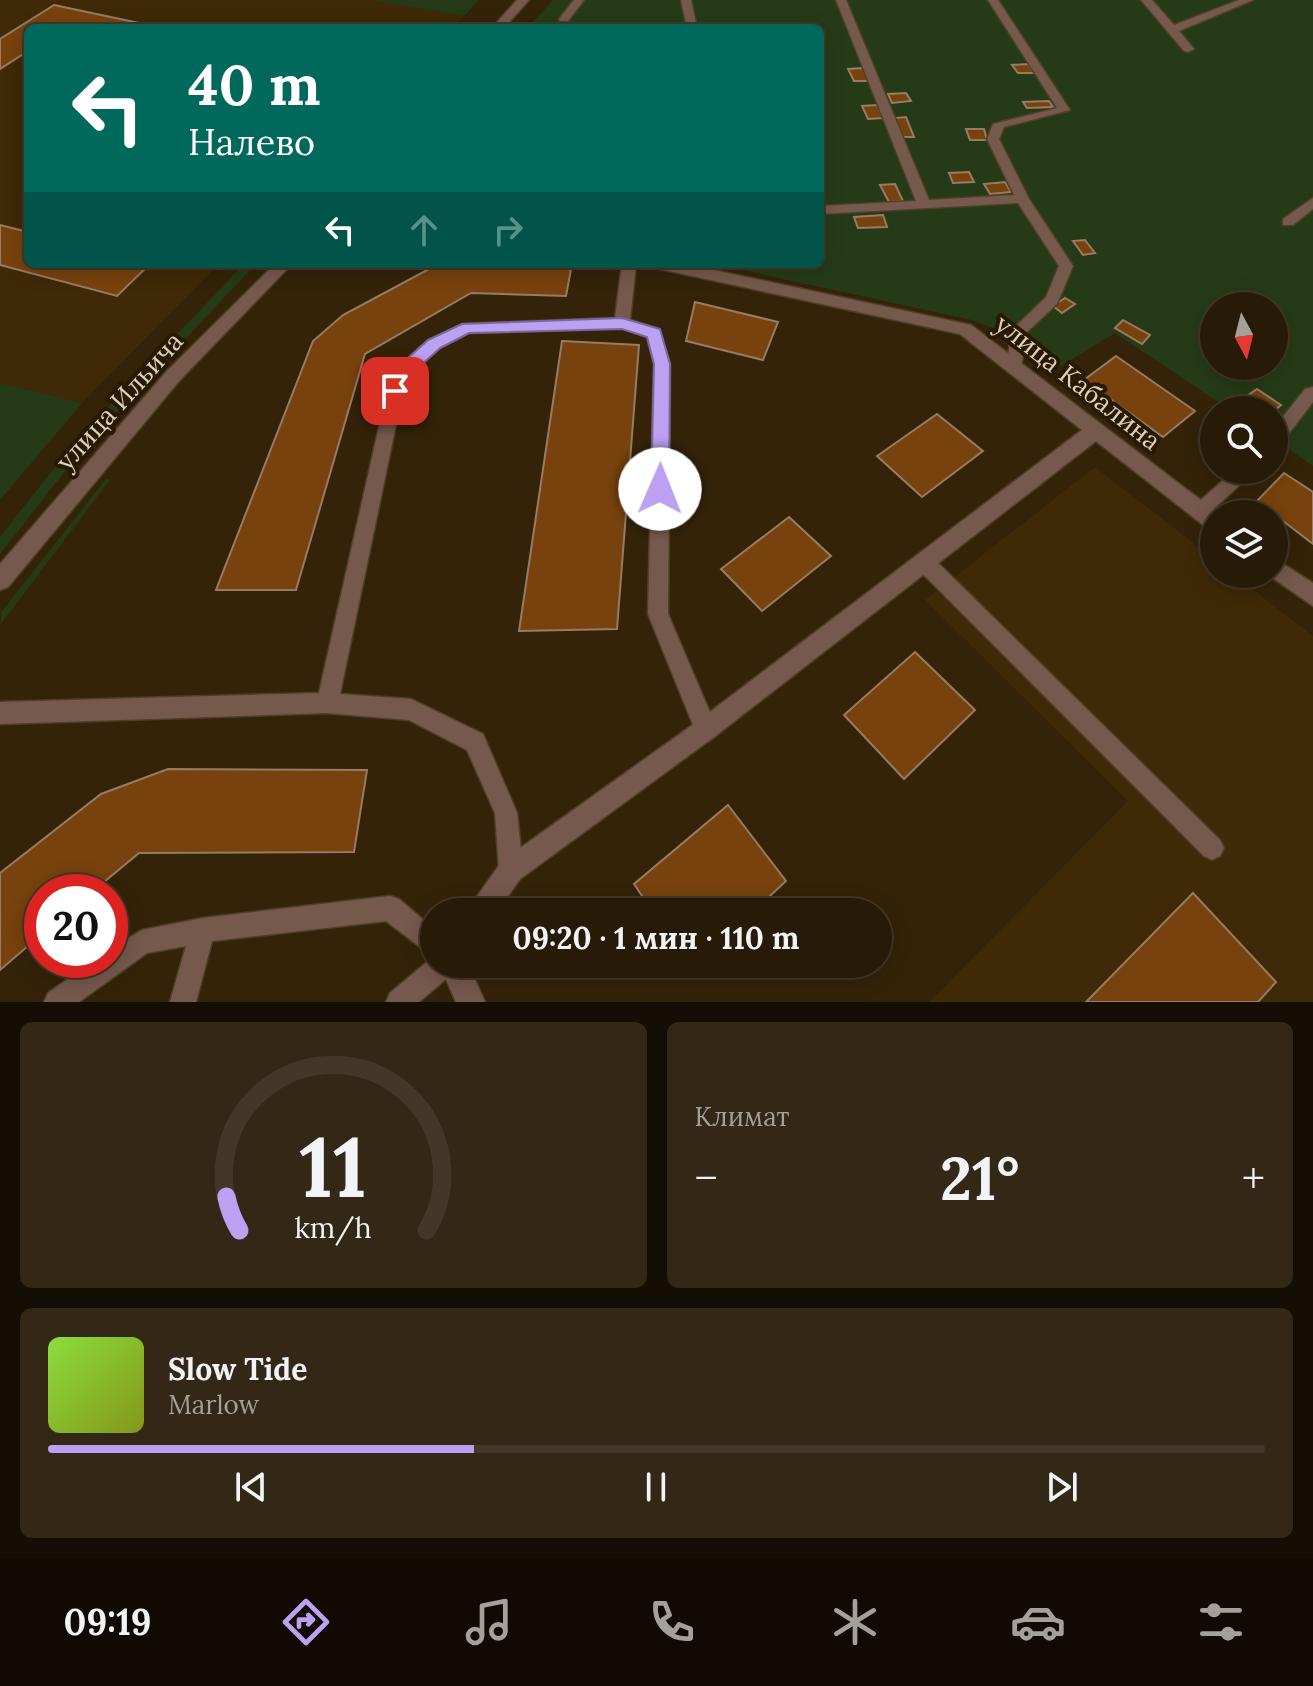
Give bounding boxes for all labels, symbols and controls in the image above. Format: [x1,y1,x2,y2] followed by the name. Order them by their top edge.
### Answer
[188,49,321,120] text: 40 m
[56,56,160,160] icon: left
[188,119,315,165] text: Налево
[318,208,362,252] icon: left
[402,208,446,252] icon: ahead
[486,208,530,252] icon: right
[1200,292,1288,380] north arrow
[1200,292,1288,588] map controls
[988,307,1168,457] street label: улица Кабалина
[48,325,190,477] street label: улица Ильича
[361,357,429,425] pin
[373,369,417,413] icon: arrive
[1200,396,1288,484] button: search
[618,447,702,531] position arrow
[1200,500,1288,588] button: layers
[24,874,128,978] speed limit sign: 20
[513,919,799,957] text: 09:20 · 1 мин · 110 m
[695,1100,789,1133] text: Климат
[299,1113,367,1220] text: 11
[940,1140,1019,1216] text: 21°
[695,1150,718,1206] text: −
[1242,1150,1265,1206] text: +
[295,1209,372,1246] text: km/h
[168,1350,307,1388] text: Slow Tide
[168,1388,259,1421] text: Marlow
[229,1465,273,1509] icon: previous
[634,1465,678,1509] icon: pause
[1040,1465,1084,1509] icon: next
[278,1594,334,1650] icon: directions
[461,1594,517,1650] icon: music
[644,1594,700,1650] icon: phone
[827,1594,883,1650] icon: climate
[1010,1594,1066,1650] icon: car
[1193,1594,1249,1650] icon: filters
[64,1599,151,1645] text: 09:19

